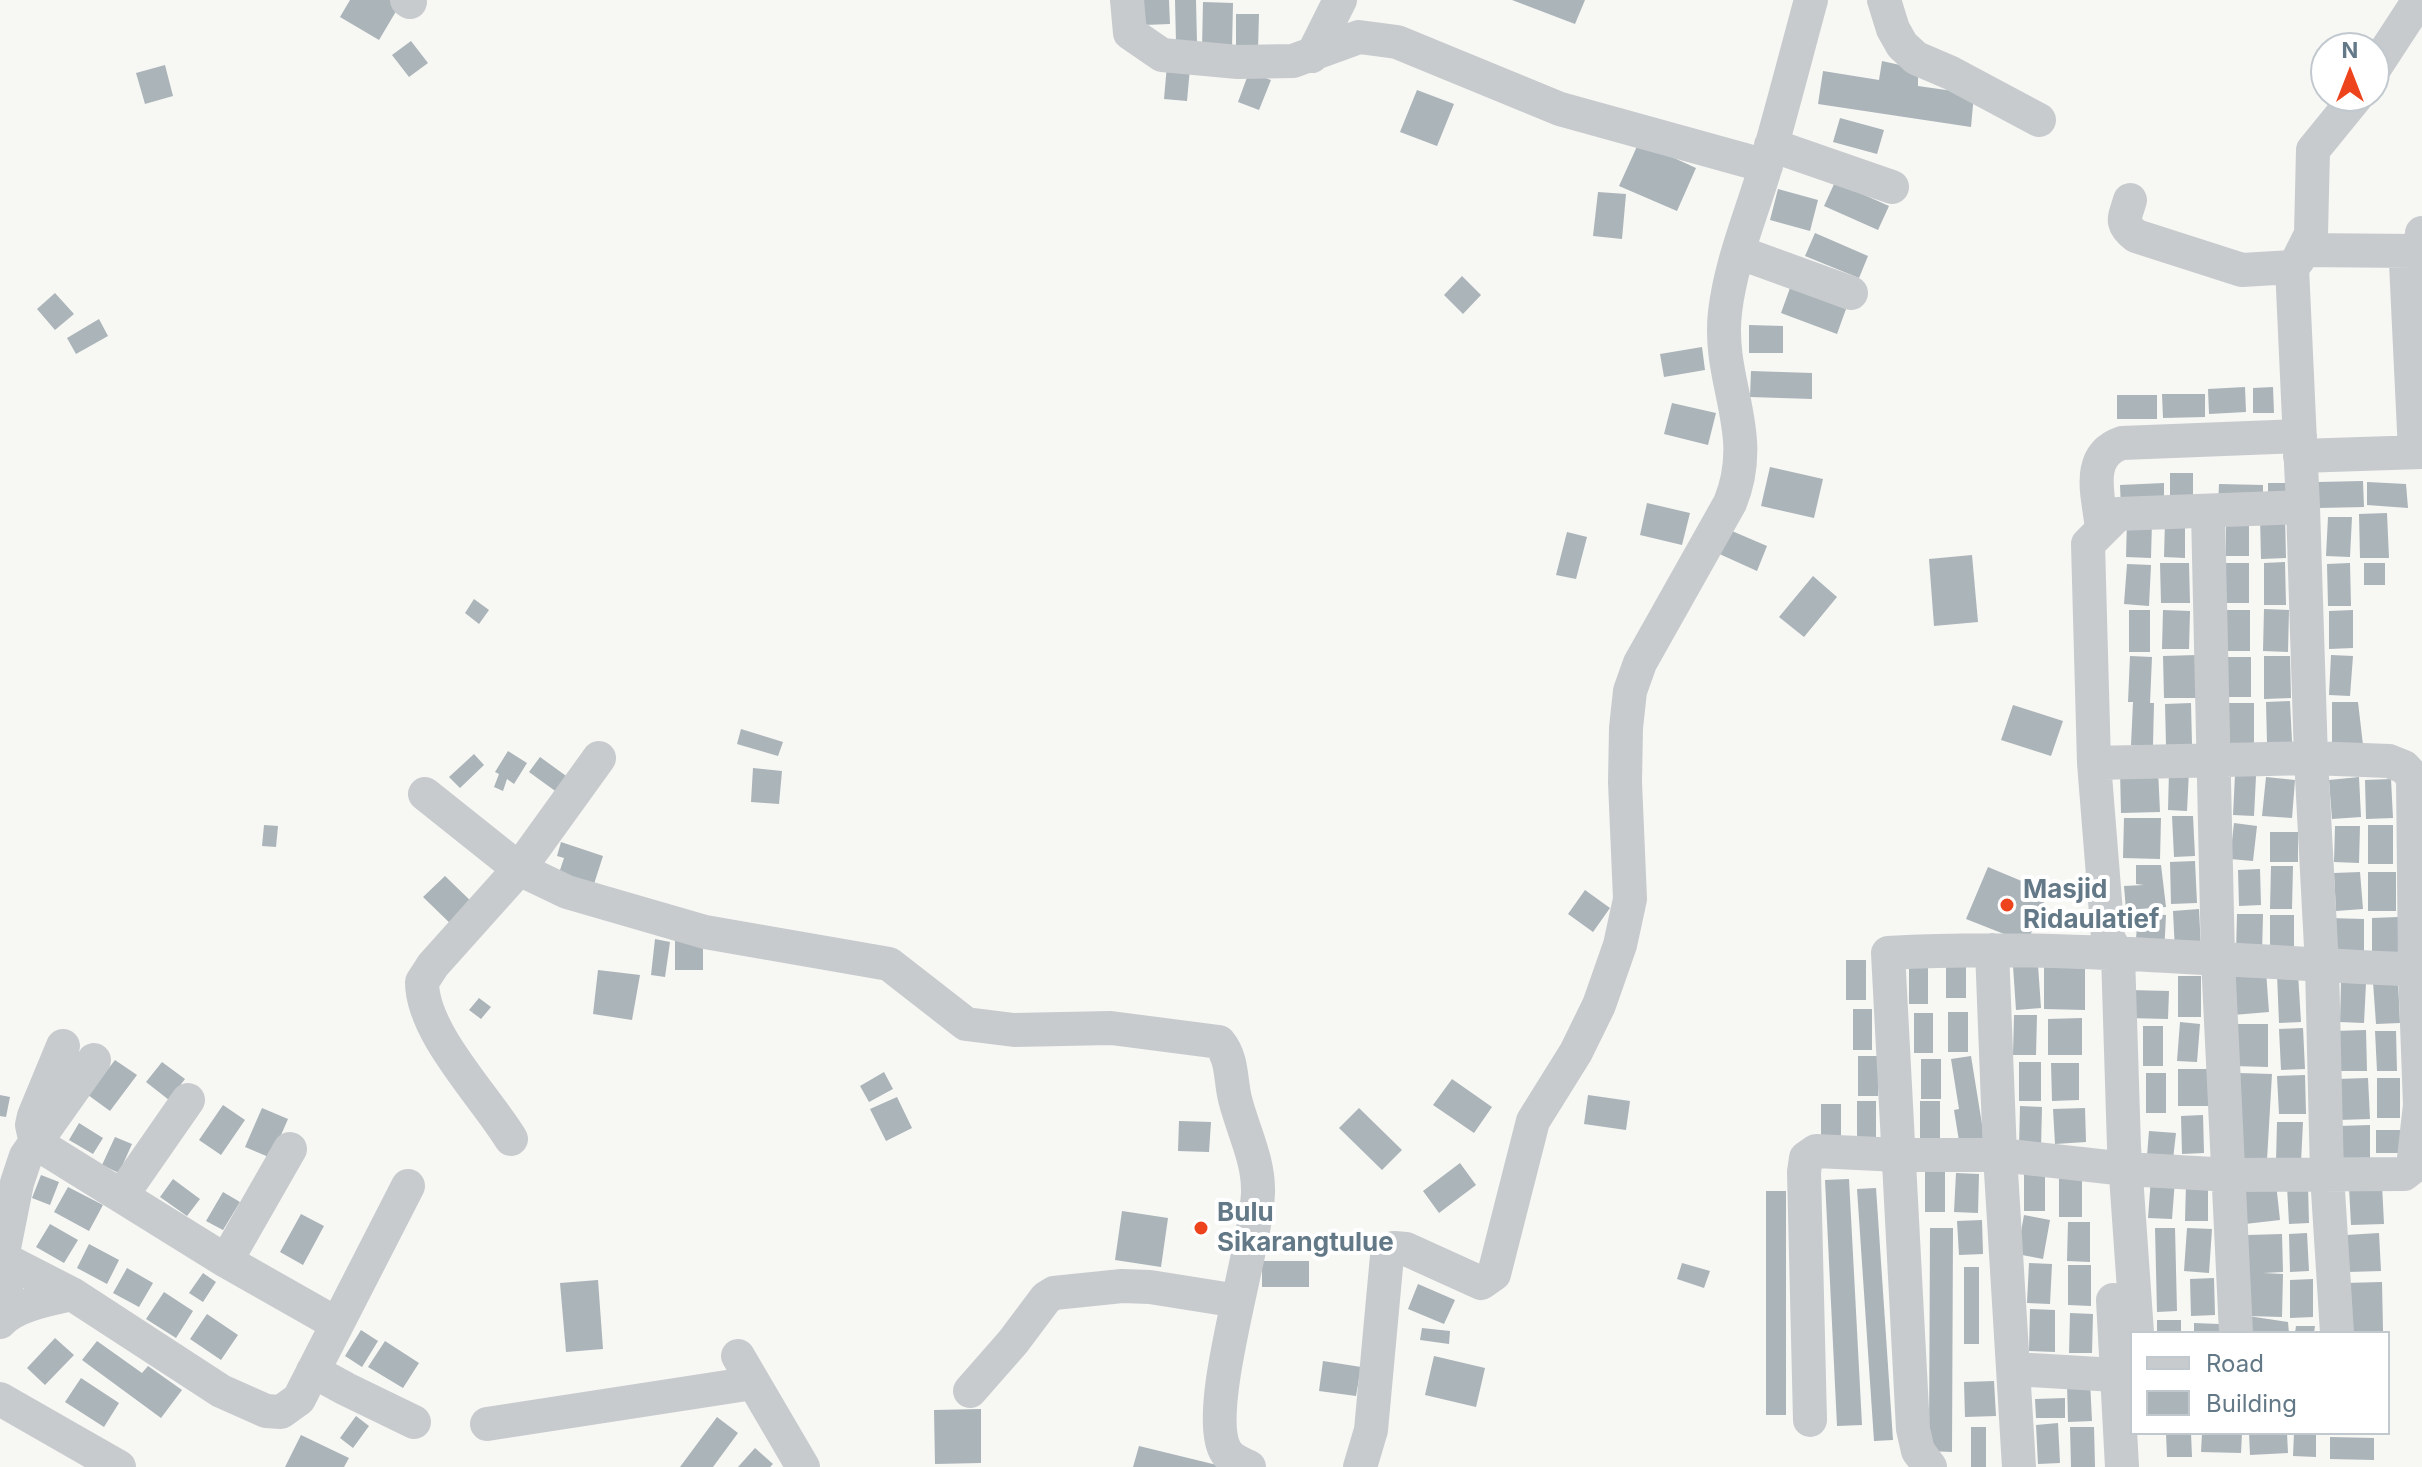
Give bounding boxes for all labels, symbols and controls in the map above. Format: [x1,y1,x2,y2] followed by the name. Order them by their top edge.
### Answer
[2310,32,2390,112] north arrow
[2342,37,2358,63] text: N
[2023,874,2159,936] place label: Masjid Ridaulatief
[1998,896,2016,914] marker: Masjid Ridaulatief
[1217,1197,1394,1258] place label: Bulu Sikarangtulue
[1192,1219,1210,1237] marker: Bulu Sikarangtulue
[2130,1331,2390,1435] legend
[2206,1349,2264,1378] text: Road
[2206,1389,2297,1418] text: Building

